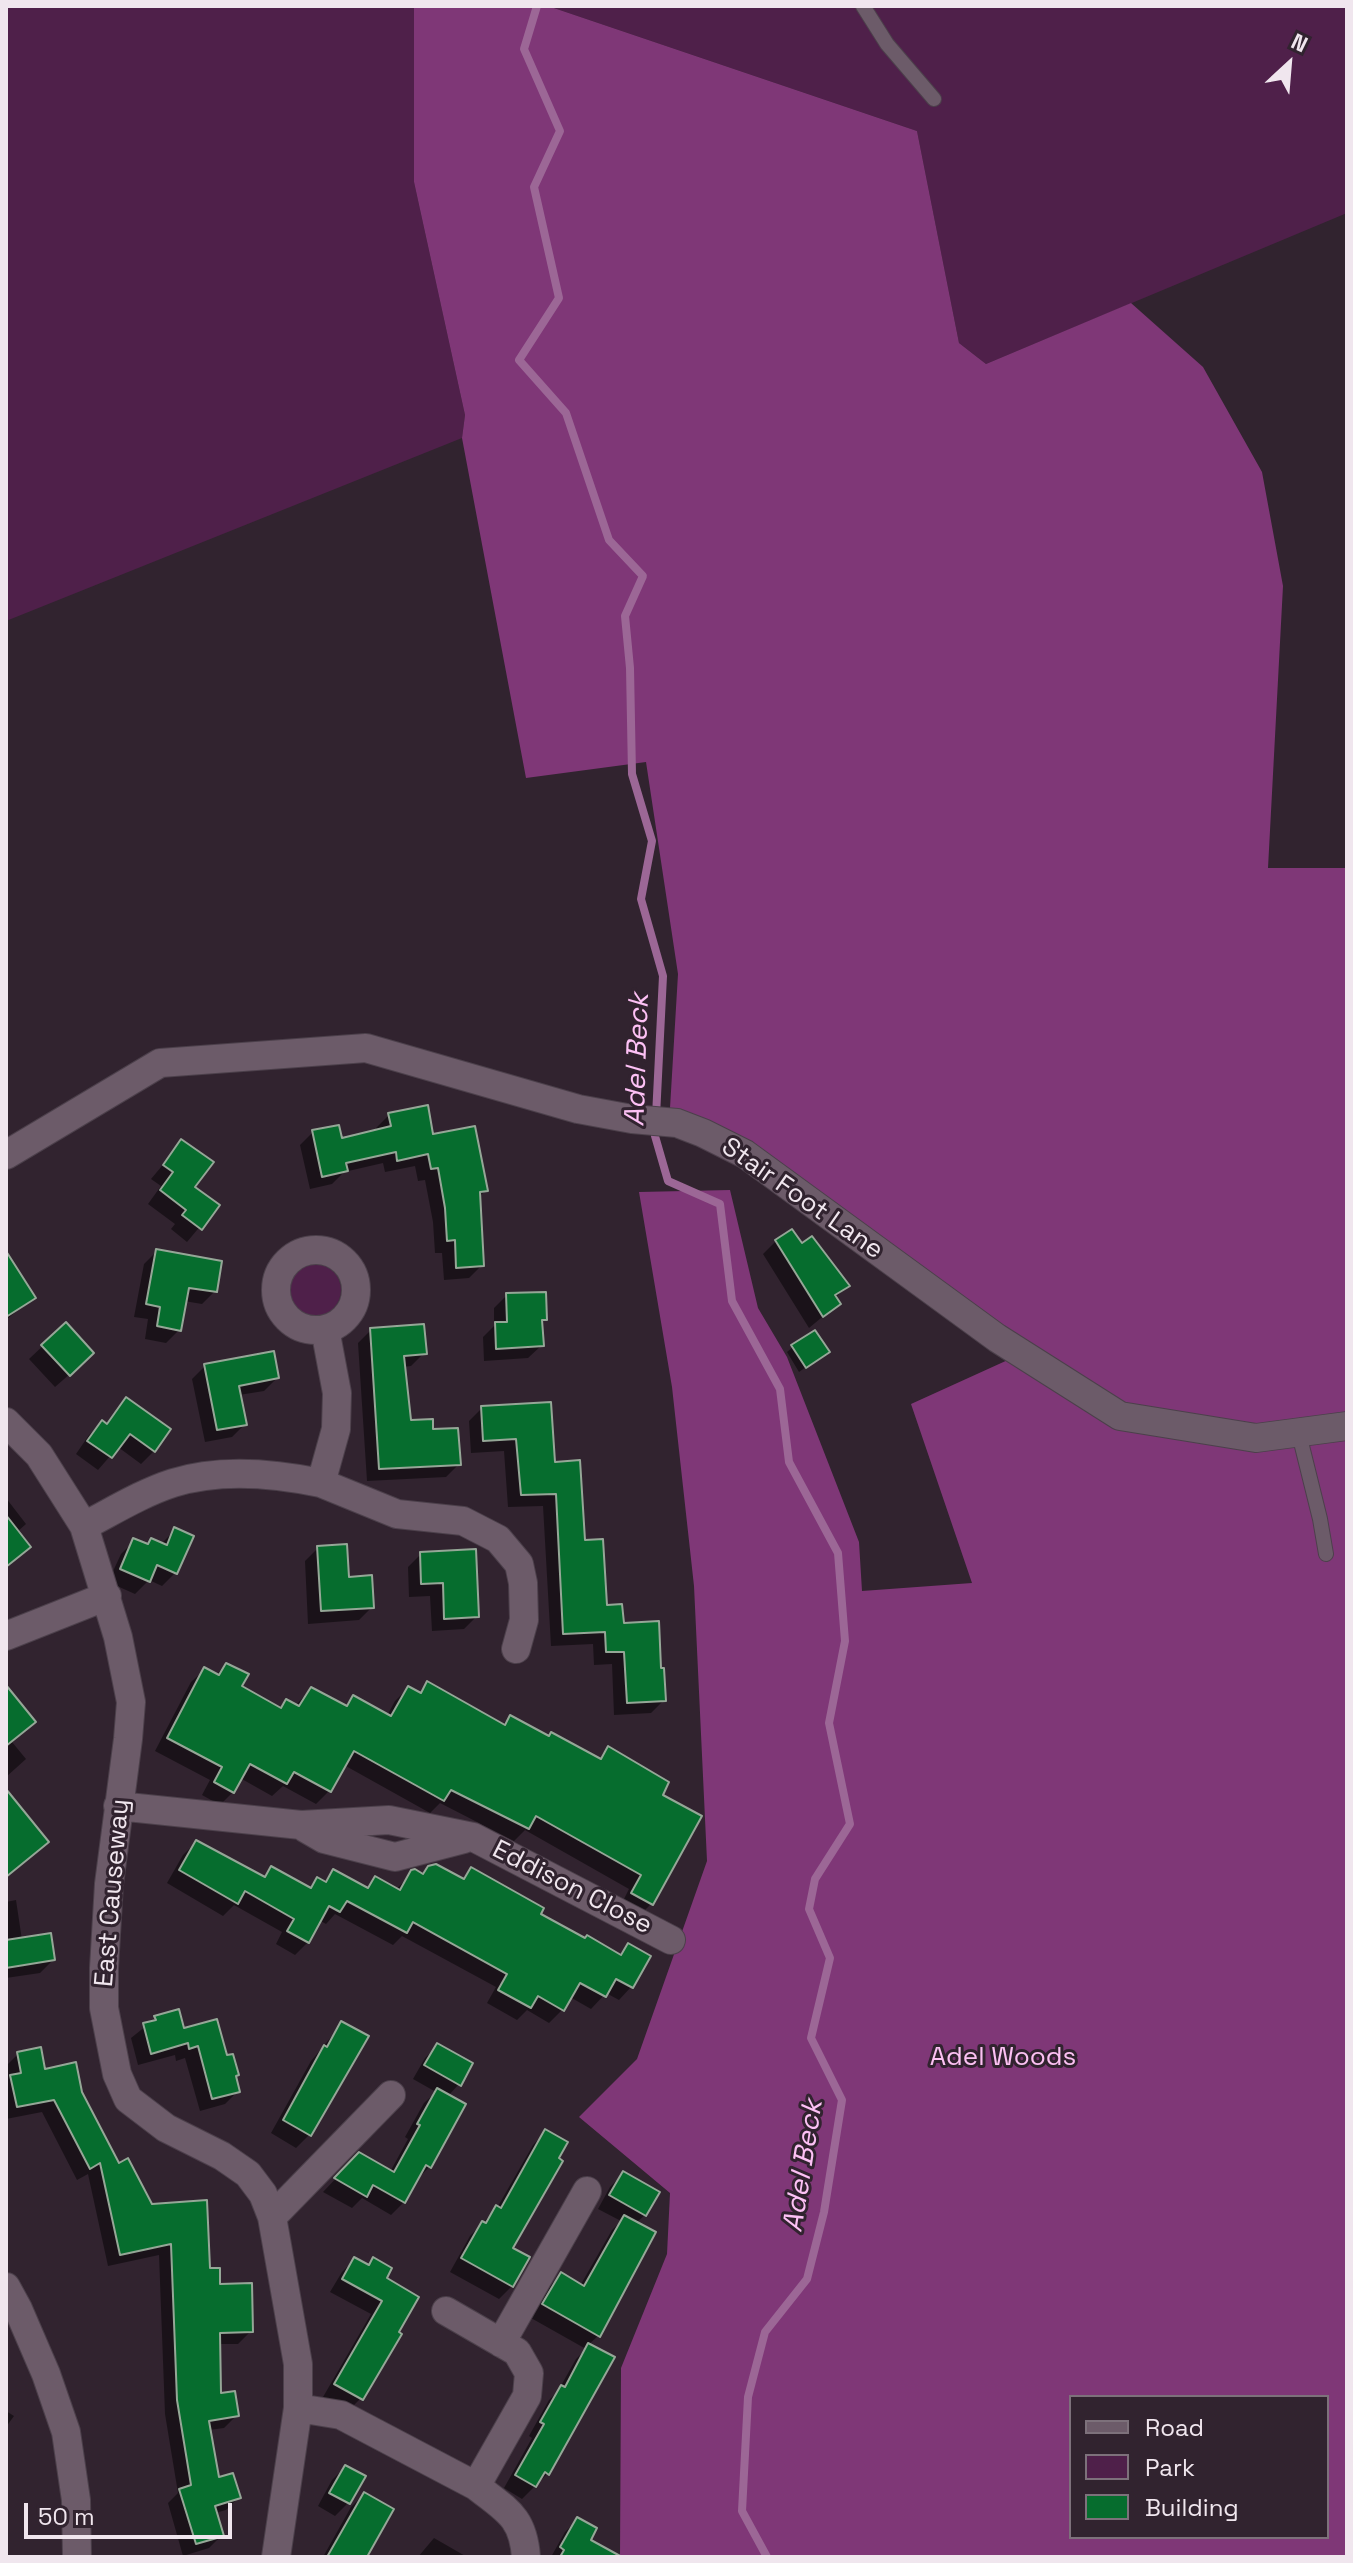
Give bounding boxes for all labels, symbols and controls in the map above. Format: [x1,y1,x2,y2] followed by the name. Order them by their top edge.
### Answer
[1249,24,1329,104] north arrow
[1287,27,1312,58] text: N
[619,993,657,1127] water label: Adel Beck
[715,1132,889,1266] street label: Stair Foot Lane
[89,1798,137,1988] street label: East Causeway
[487,1834,657,1942] street label: Eddison Close
[930,2042,1076,2074] park label: Adel Woods
[777,2098,831,2234] water label: Adel Beck
[1069,2395,1329,2539] legend
[1145,2412,1204,2443] text: Road
[1145,2452,1195,2483] text: Park
[28,2487,236,2537] scale bar
[1145,2492,1239,2523] text: Building
[38,2501,95,2532] text: 50 m

